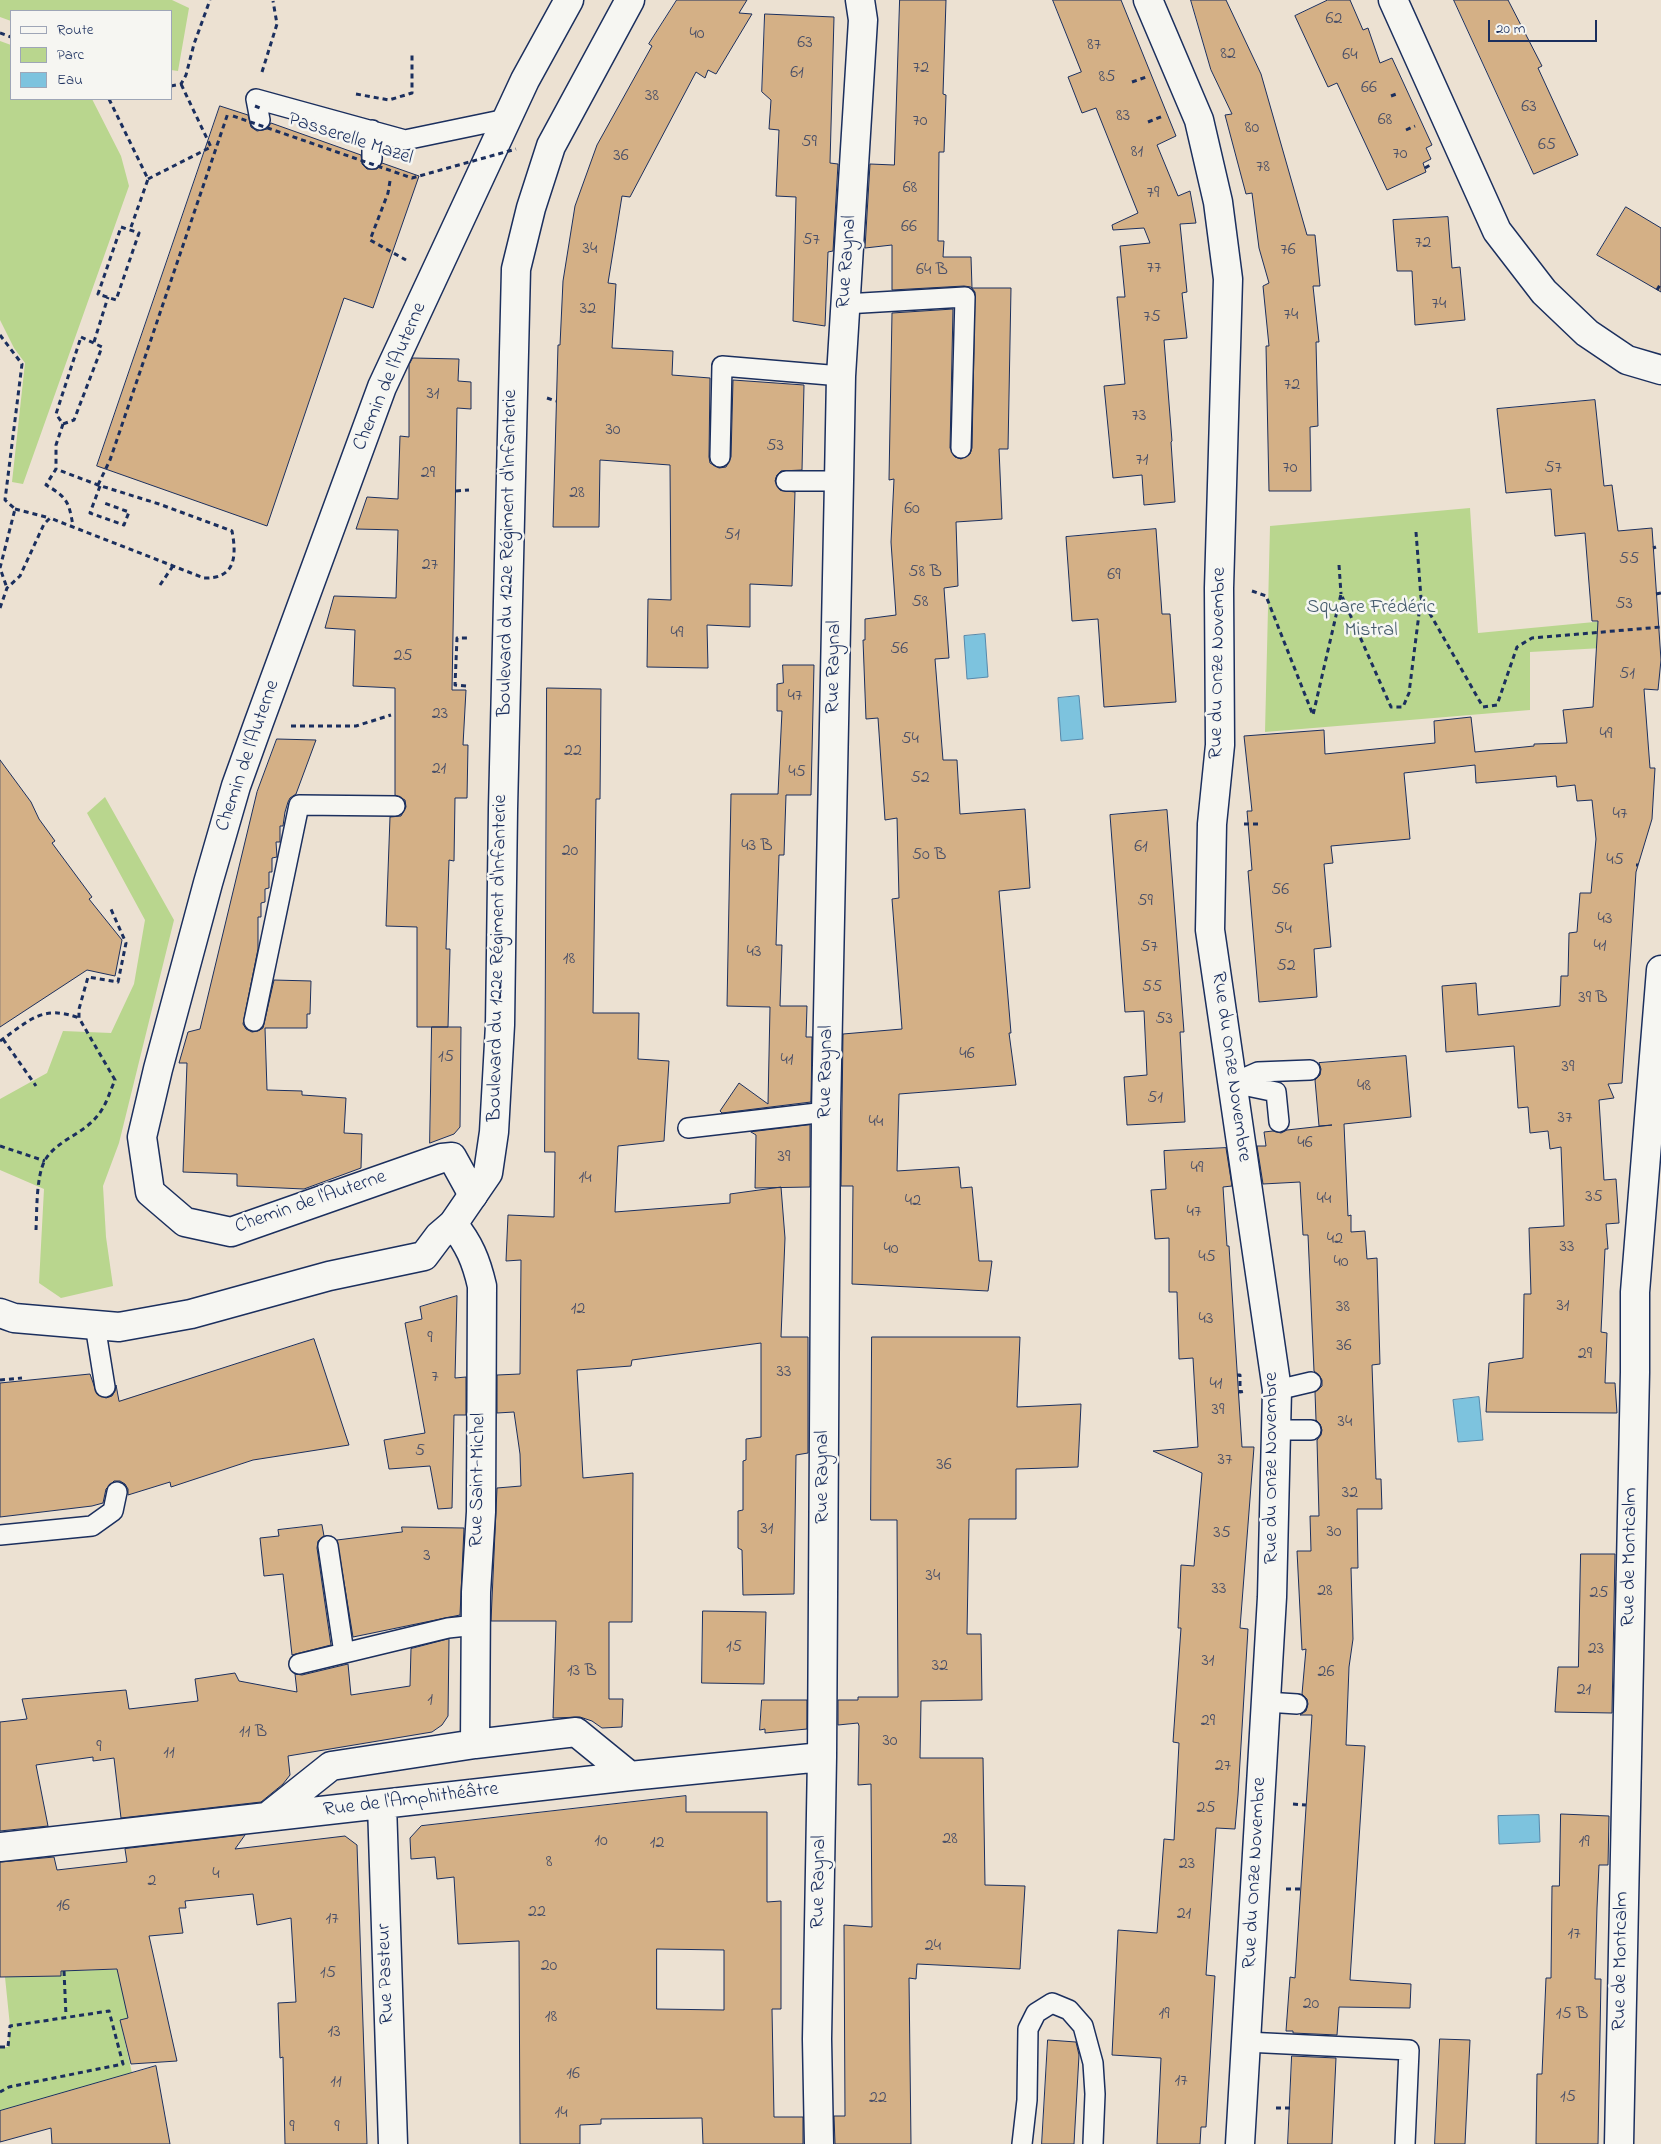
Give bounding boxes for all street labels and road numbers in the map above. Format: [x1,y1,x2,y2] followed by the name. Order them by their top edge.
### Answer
[284,109,416,171] street label: Passerelle Mazel
[833,215,863,309] street label: Rue Raynal
[349,299,433,455] street label: Chemin de l'Auterne
[494,389,524,717] street label: Boulevard du 122e Régiment d'Infanterie
[1205,567,1233,759] street label: Rue du Onze Novembre
[822,620,848,714] street label: Rue Raynal
[212,677,286,835] street label: Chemin de l'Auterne
[484,794,514,1122] street label: Boulevard du 122e Régiment d'Infanterie
[1205,970,1255,1164] street label: Rue du Onze Novembre
[814,1025,840,1119] street label: Rue Raynal
[232,1166,390,1240] street label: Chemin de l'Auterne
[1261,1372,1285,1564] street label: Rue du Onze Novembre
[466,1413,492,1547] street label: Rue Saint-Michel
[812,1430,836,1524] street label: Rue Raynal
[1618,1487,1644,1627] street label: Rue de Montcalm
[1239,1777,1273,1969] street label: Rue du Onze Novembre
[322,1778,500,1824] street label: Rue de l'Amphithéâtre
[807,1835,833,1929] street label: Rue Raynal
[1609,1891,1635,2031] street label: Rue de Montcalm
[373,1923,401,2025] street label: Rue Pasteur

